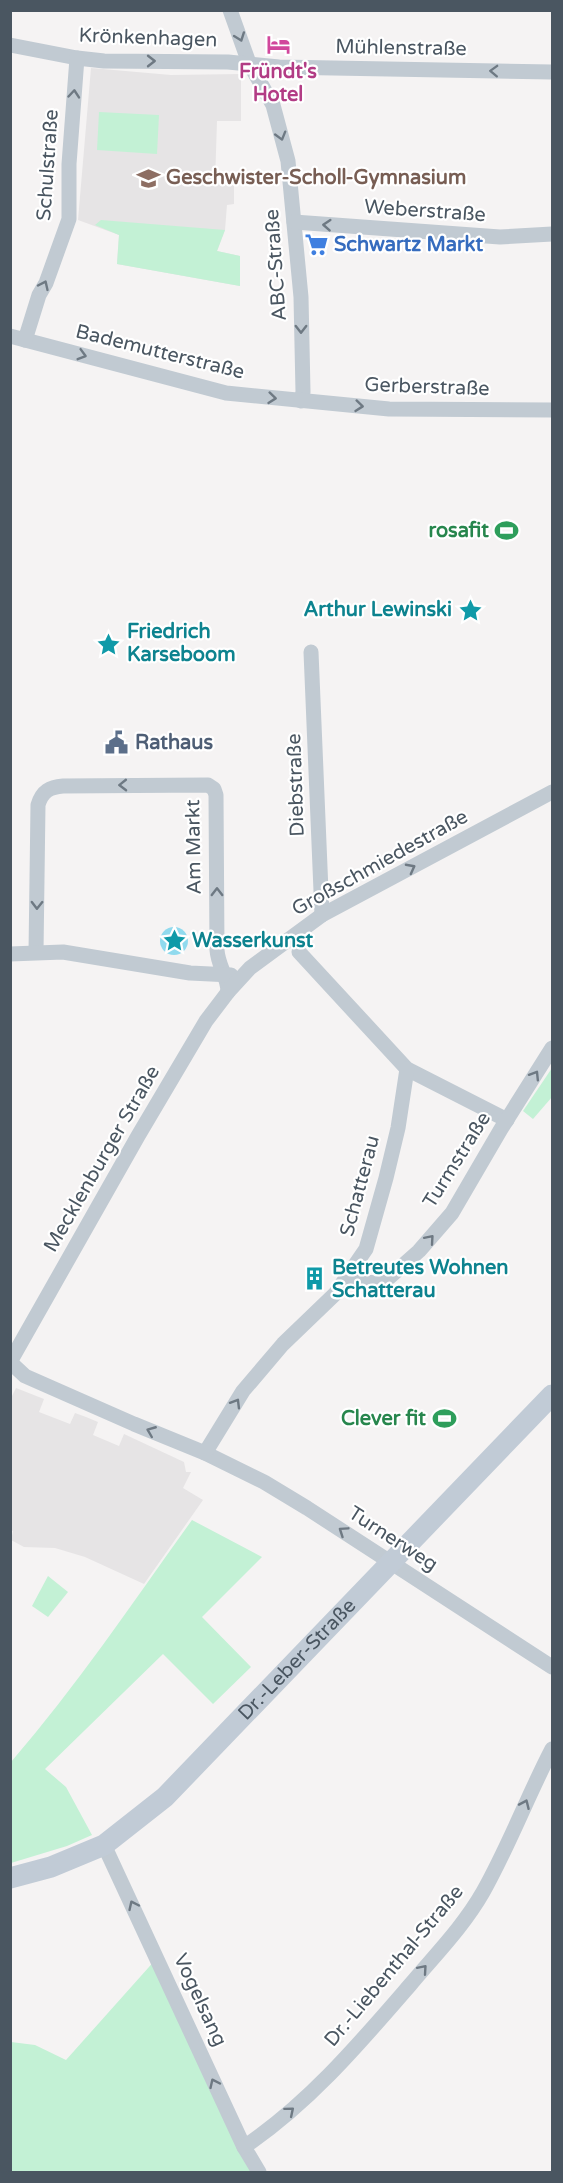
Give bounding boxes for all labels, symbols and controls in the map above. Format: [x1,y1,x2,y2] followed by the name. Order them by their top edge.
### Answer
[78,24,218,52] street label: Krönkenhagen
[232,31,245,42] one-way arrow
[265,31,291,57] hotel icon: Fründt's Hotel
[335,35,467,61] street label: Mühlenstraße
[147,55,156,67] one-way arrow
[239,60,317,107] place label: Fründt's Hotel
[490,65,499,77] one-way arrow
[67,90,80,99] one-way arrow
[32,108,64,222] street label: Schulstraße
[274,131,287,141] one-way arrow
[135,165,161,191] school or university icon: Geschwister-Scholl-Gymnasium
[166,166,466,190] place label: Geschwister-Scholl-Gymnasium
[363,195,487,227] street label: Weberstraße
[260,208,292,322] street label: ABC-Straße
[322,218,331,231] one-way arrow
[303,232,329,258] supermarket icon: Schwartz Markt
[334,233,484,257] place label: Schwartz Markt
[37,280,49,291] one-way arrow
[73,319,247,385] street label: Bademutterstraße
[295,325,307,334] one-way arrow
[77,348,87,361] one-way arrow
[364,373,490,401] street label: Gerberstraße
[267,391,276,404] one-way arrow
[355,400,364,412] one-way arrow
[494,518,520,544] sports icon: rosafit
[429,519,489,543] place label: rosafit
[457,597,483,623] place icon: Arthur Lewinski
[304,598,452,622] place label: Arthur Lewinski
[127,620,236,667] place label: Friedrich Karseboom
[96,631,122,657] place icon: Friedrich Karseboom
[104,730,130,756] public building icon: Rathaus
[135,731,213,755] place label: Rathaus
[282,733,310,837] street label: Diebstraße
[119,779,128,791] one-way arrow
[181,799,207,895] street label: Am Markt
[288,805,472,921] street label: Großschmiedestraße
[405,863,416,875] one-way arrow
[211,887,223,896] one-way arrow
[31,900,43,909] one-way arrow
[161,928,187,954] place icon: Wasserkunst
[192,929,314,953] place label: Wasserkunst
[39,1062,165,1256] street label: Mecklenburger Straße
[528,1071,539,1082] one-way arrow
[418,1108,496,1212] street label: Turmstraße
[335,1133,385,1239] street label: Schatterau
[422,1235,433,1246] one-way arrow
[332,1256,509,1303] place label: Betreutes Wohnen Schatterau
[301,1266,327,1292] building icon: Betreutes Wohnen Schatterau
[228,1399,240,1409] one-way arrow
[431,1406,457,1432] sports icon: Clever fit
[341,1407,426,1431] place label: Clever fit
[146,1426,157,1438] one-way arrow
[344,1501,442,1577] street label: Turnerweg
[339,1527,349,1539] one-way arrow
[233,1594,361,1726] street label: Dr.-Leber-Straße
[517,1800,529,1811] one-way arrow
[319,1880,469,2052] street label: Dr.-Liebenthal-Straße
[129,1901,141,1912] one-way arrow
[168,1950,232,2050] street label: Vogelsang
[416,1965,427,1976] one-way arrow
[210,2078,222,2089] one-way arrow
[283,2108,294,2119] one-way arrow

